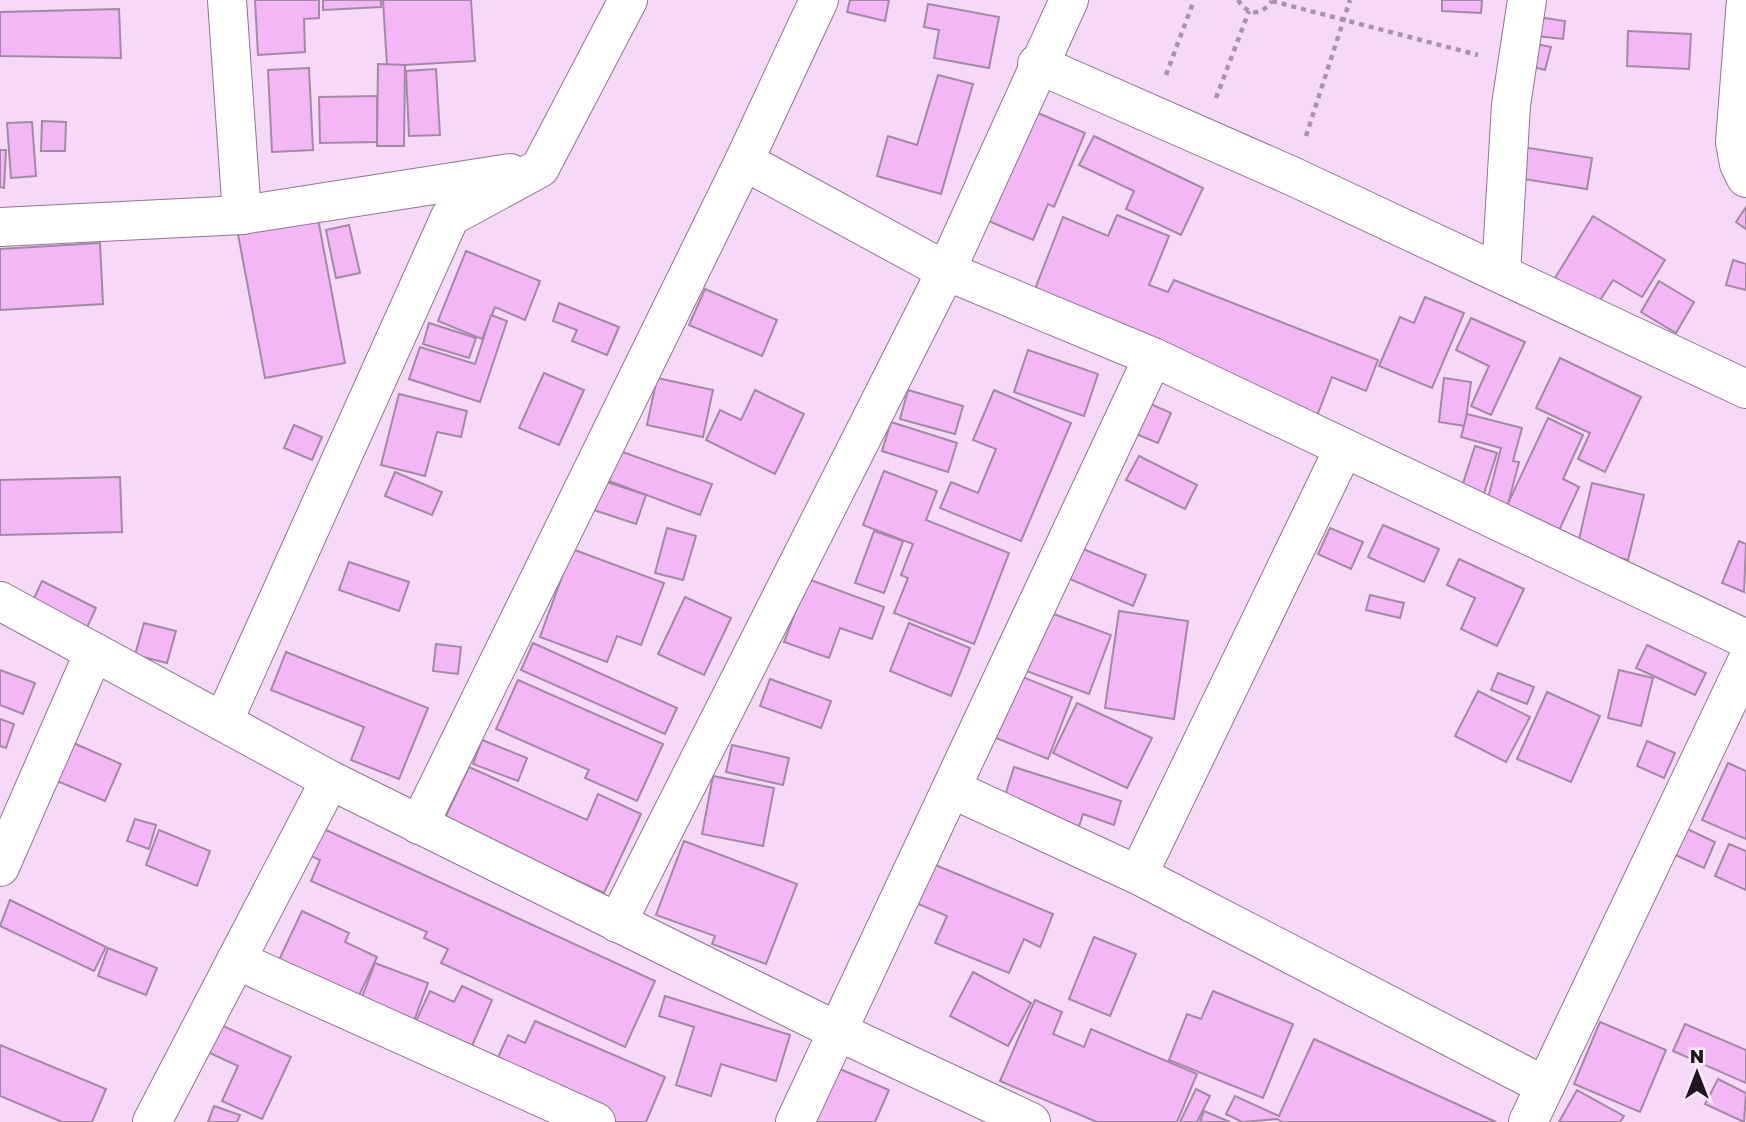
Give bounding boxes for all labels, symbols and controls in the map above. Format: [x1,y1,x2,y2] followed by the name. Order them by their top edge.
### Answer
[1662,1038,1732,1108] north arrow
[1690,1044,1704,1067] text: N

